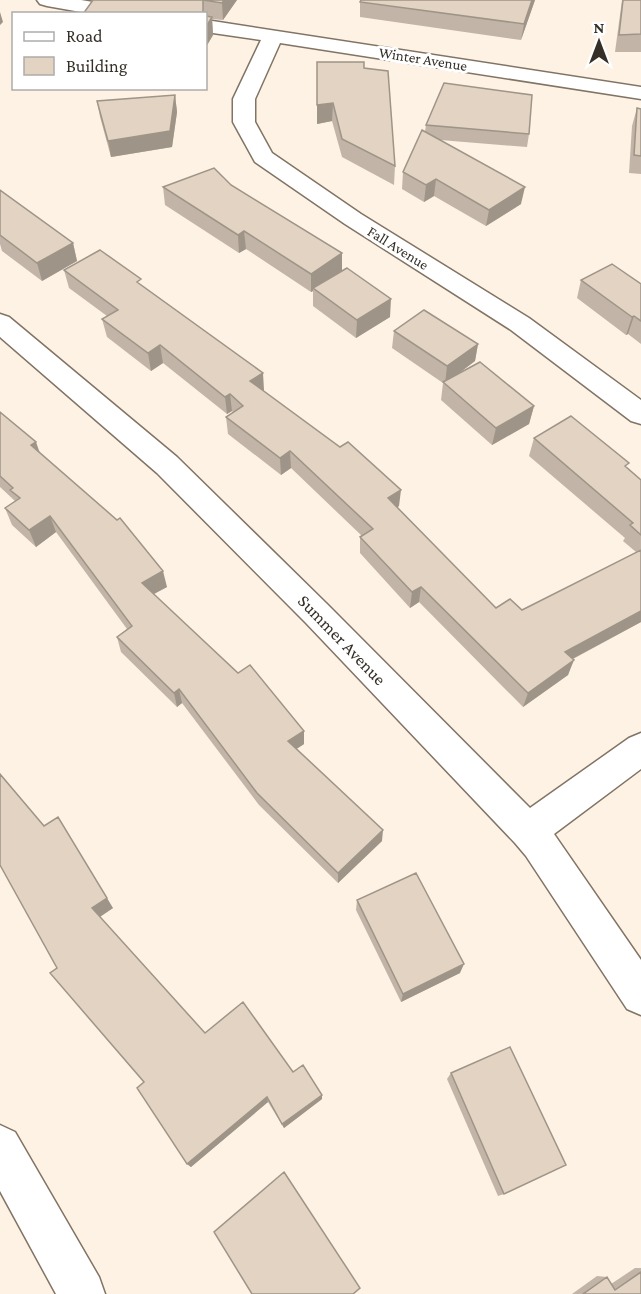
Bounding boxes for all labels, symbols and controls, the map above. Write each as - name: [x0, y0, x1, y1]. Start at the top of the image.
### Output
- legend: [12, 12, 207, 90]
- north arrow: [569, 12, 629, 72]
- text: N: [594, 19, 605, 36]
- text: Road: [66, 26, 103, 46]
- street label: Winter Avenue: [378, 44, 469, 74]
- text: Building: [66, 56, 128, 76]
- street label: Fall Avenue: [365, 223, 432, 273]
- street label: Summer Avenue: [294, 591, 390, 689]

